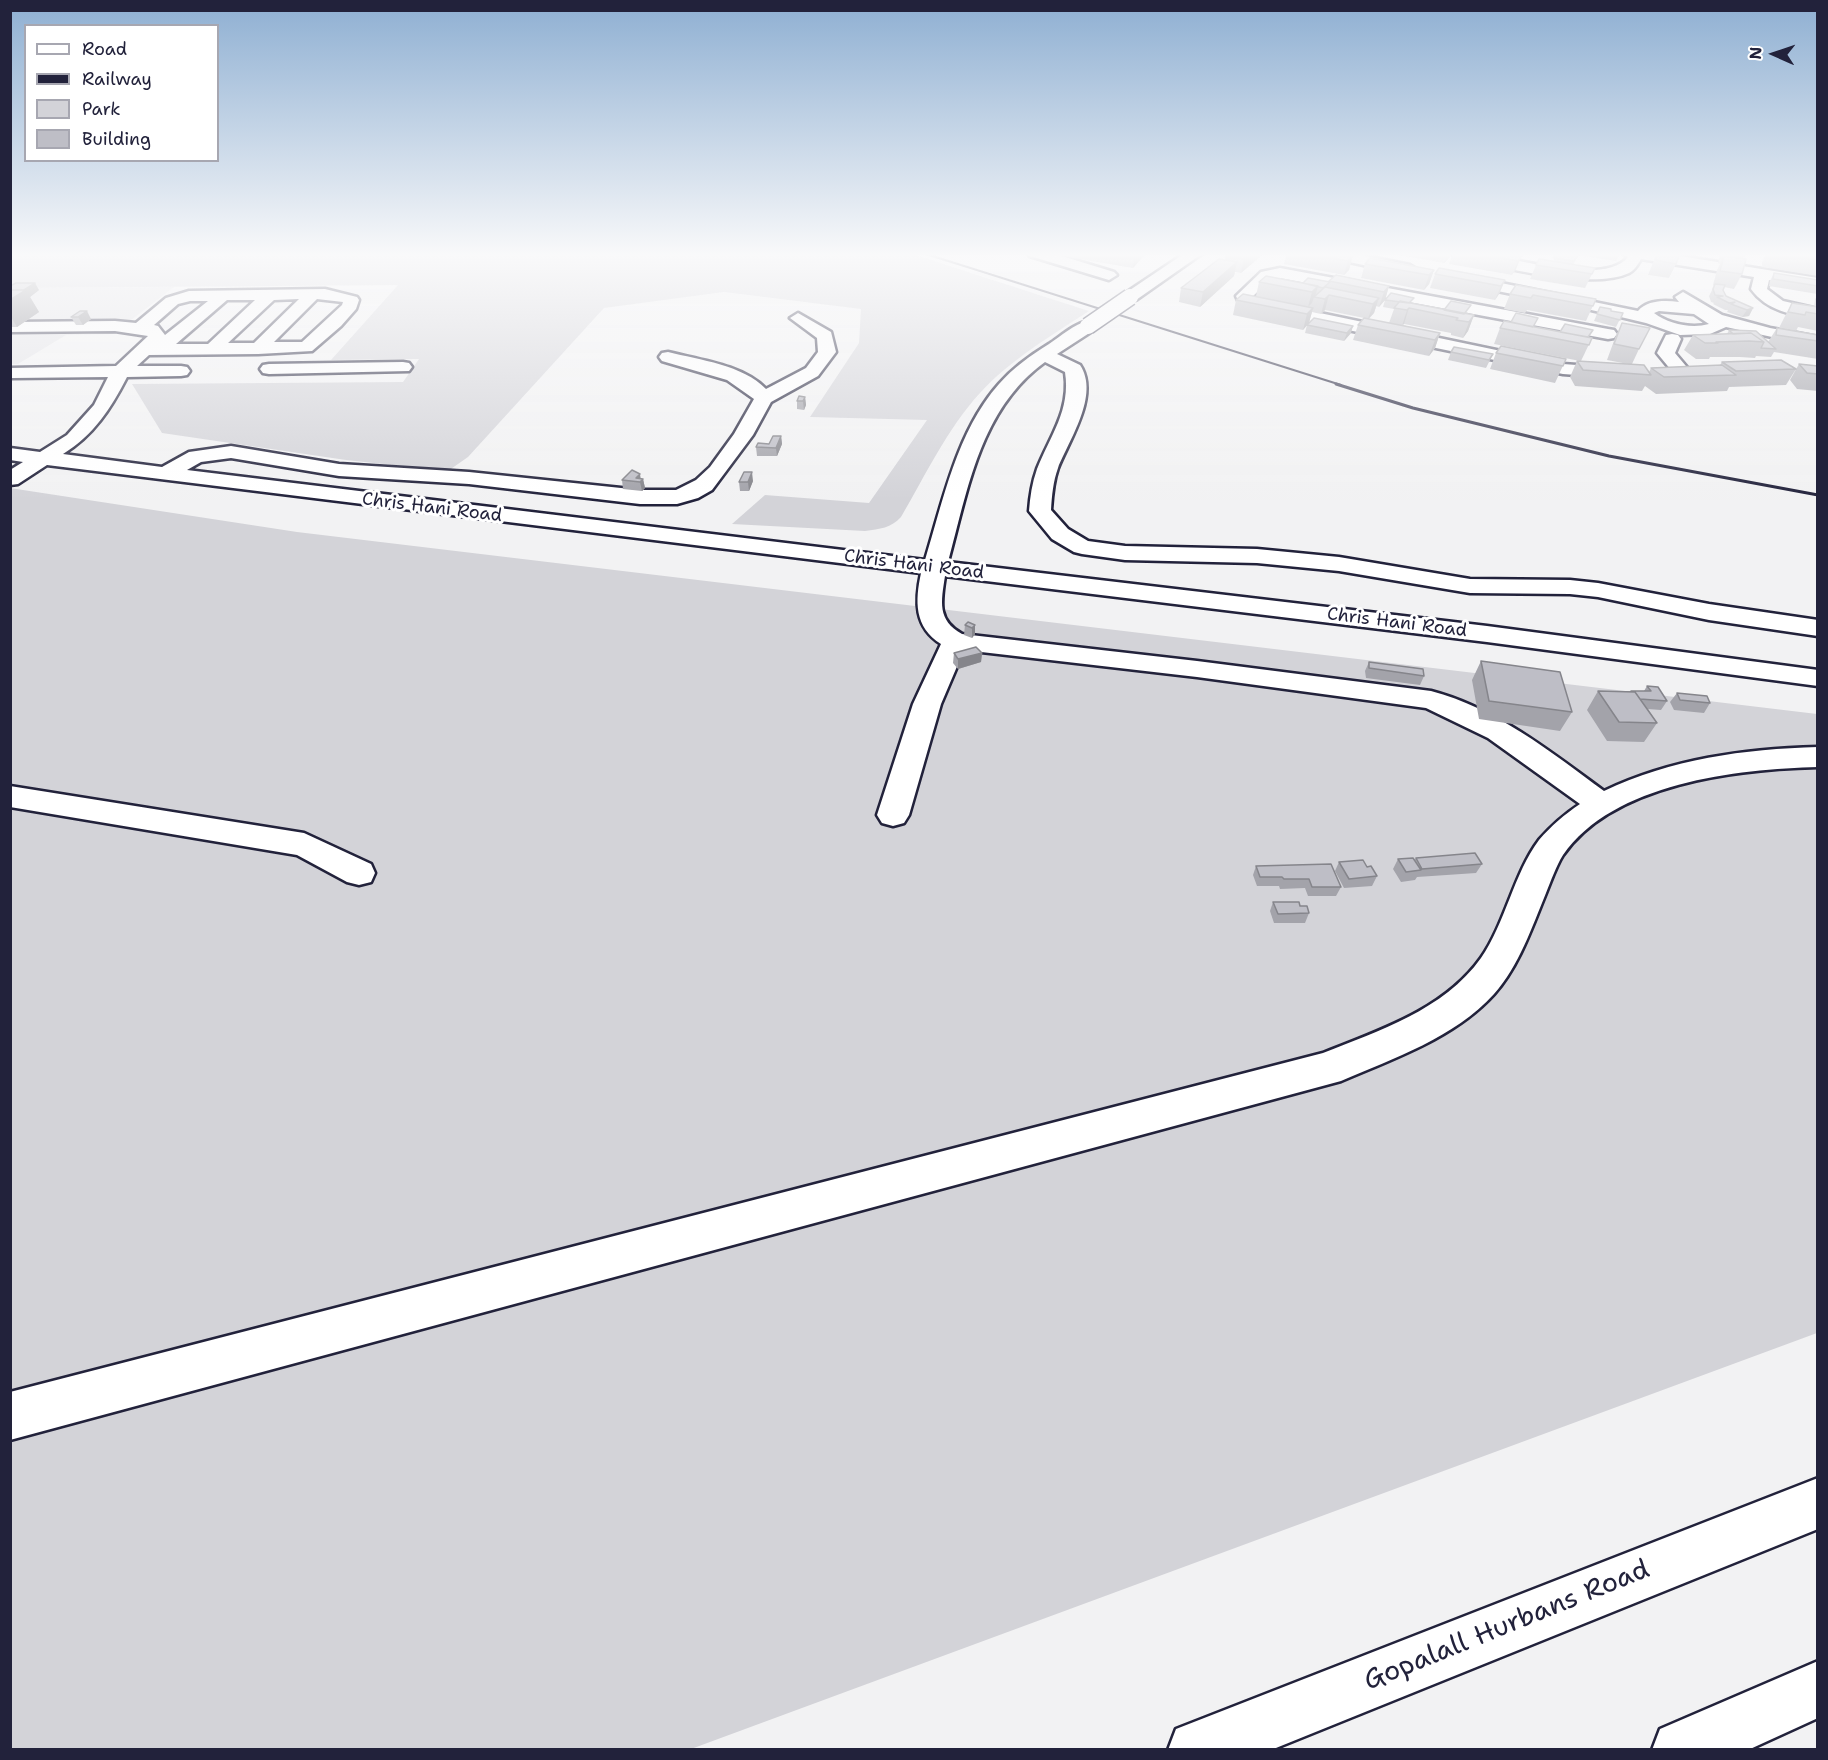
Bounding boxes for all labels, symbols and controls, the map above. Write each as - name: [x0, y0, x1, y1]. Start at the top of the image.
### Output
- legend: [24, 24, 219, 162]
- north arrow: [1744, 24, 1804, 84]
- text: Road: [82, 37, 127, 61]
- text: N: [1745, 46, 1766, 60]
- text: Railway: [82, 67, 152, 91]
- text: Park: [82, 97, 121, 121]
- text: Building: [82, 127, 151, 151]
- street label: Chris Hani Road: [361, 489, 503, 527]
- street label: Chris Hani Road: [843, 546, 985, 584]
- street label: Chris Hani Road: [1326, 604, 1468, 642]
- street label: Gopalall Hurbans Road: [1359, 1554, 1655, 1698]

